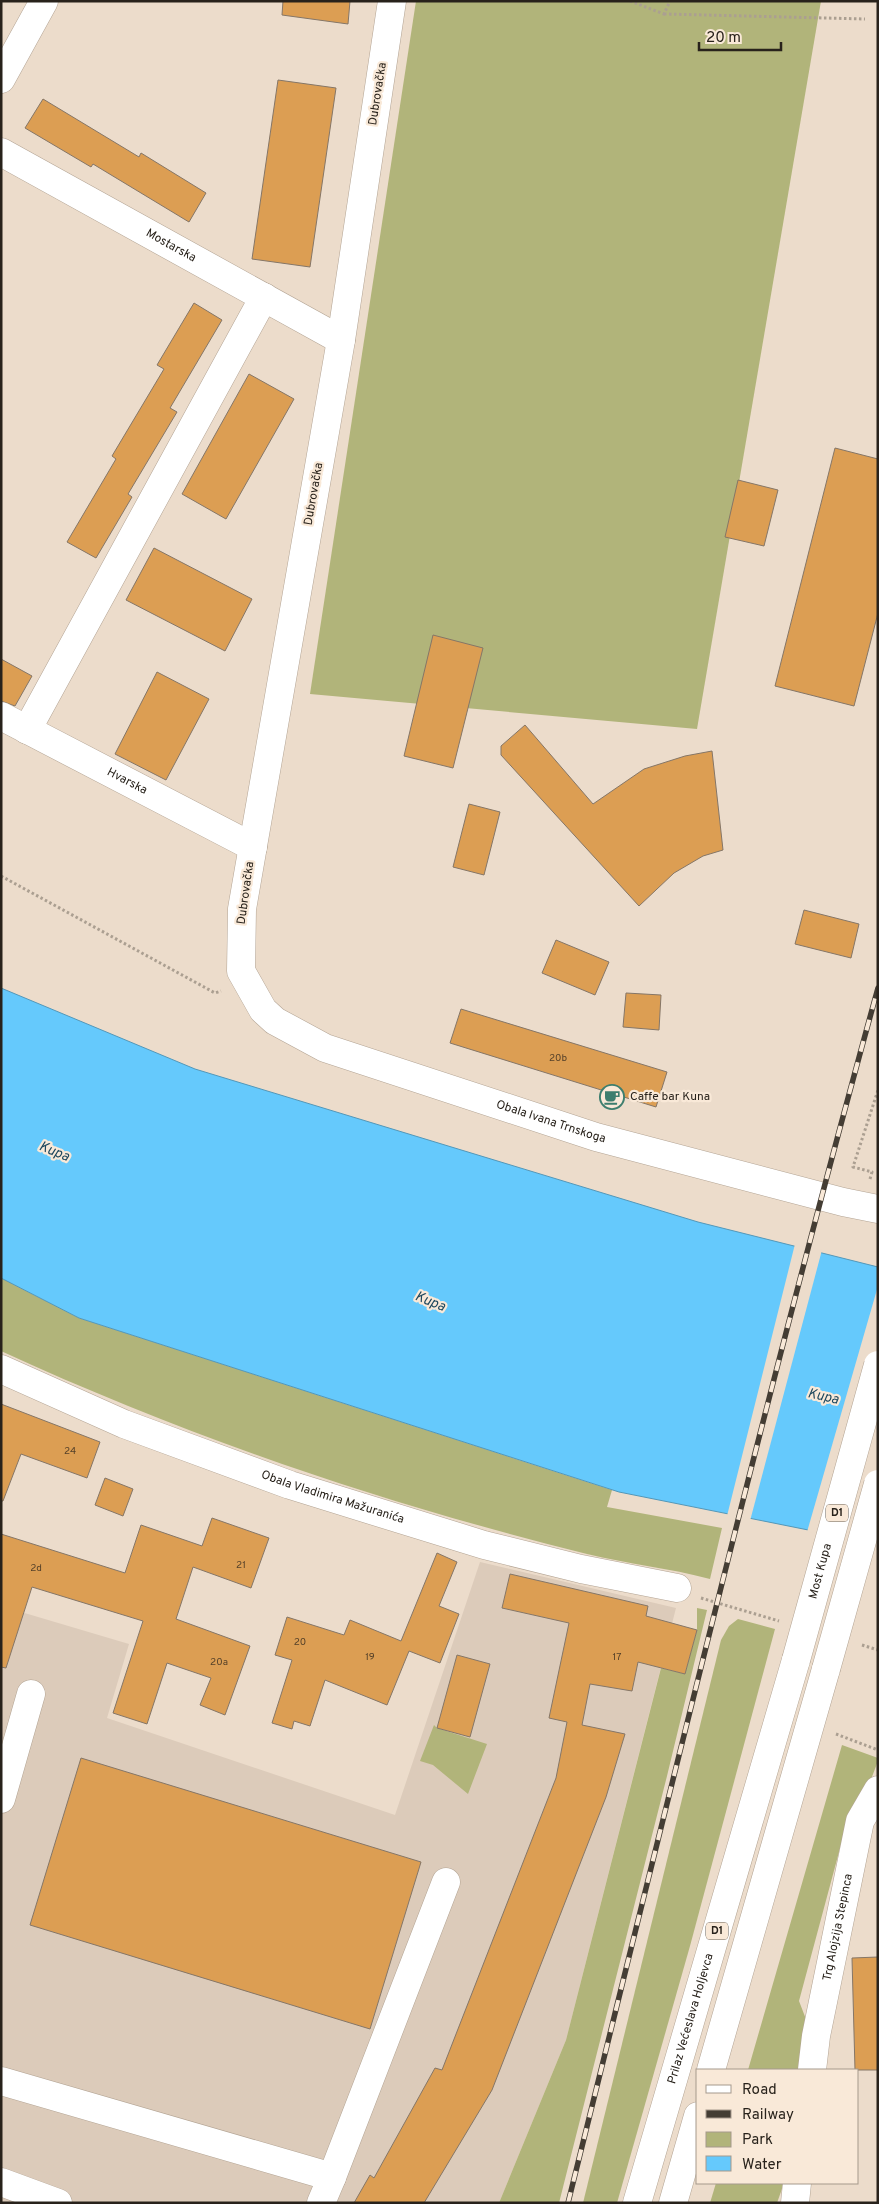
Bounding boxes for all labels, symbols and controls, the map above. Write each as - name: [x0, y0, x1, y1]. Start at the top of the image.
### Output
- scale bar: [699, 20, 782, 52]
- text: 20 m: [706, 29, 741, 48]
- street label: Dubrovačka: [365, 61, 391, 127]
- street label: Mostarska: [143, 226, 199, 266]
- street label: Dubrovačka: [301, 461, 327, 527]
- street label: Hvarska: [104, 764, 150, 799]
- street label: Dubrovačka: [234, 860, 258, 926]
- house number: 20b: [549, 1052, 567, 1065]
- cafe icon: Caffe bar Kuna: [599, 1084, 625, 1110]
- place label: Caffe bar Kuna: [630, 1089, 710, 1105]
- street label: Obala Ivana Trnskoga: [494, 1097, 608, 1147]
- water label: Kupa: [36, 1138, 72, 1166]
- water label: Kupa: [412, 1288, 448, 1316]
- water label: Kupa: [806, 1385, 841, 1409]
- house number: 24: [64, 1445, 76, 1458]
- street label: Obala Vladimira Mažuranića: [259, 1467, 406, 1528]
- road number: D1: [826, 1505, 848, 1522]
- street label: Most Kupa: [805, 1542, 836, 1601]
- house number: 21: [236, 1559, 246, 1572]
- house number: 2d: [30, 1562, 42, 1575]
- house number: 20: [294, 1636, 306, 1649]
- house number: 19: [365, 1651, 375, 1664]
- house number: 17: [613, 1651, 621, 1664]
- house number: 20a: [210, 1656, 228, 1669]
- street label: Trg Alojzija Stepinca: [819, 1872, 857, 1983]
- road number: D1: [706, 1922, 728, 1940]
- street label: Prilaz Većeslava Holjevca: [664, 1952, 718, 2086]
- legend: [696, 2069, 859, 2184]
- text: Road: [742, 2081, 777, 2100]
- text: Railway: [742, 2106, 794, 2125]
- text: Park: [742, 2131, 773, 2150]
- text: Water: [742, 2156, 782, 2175]

